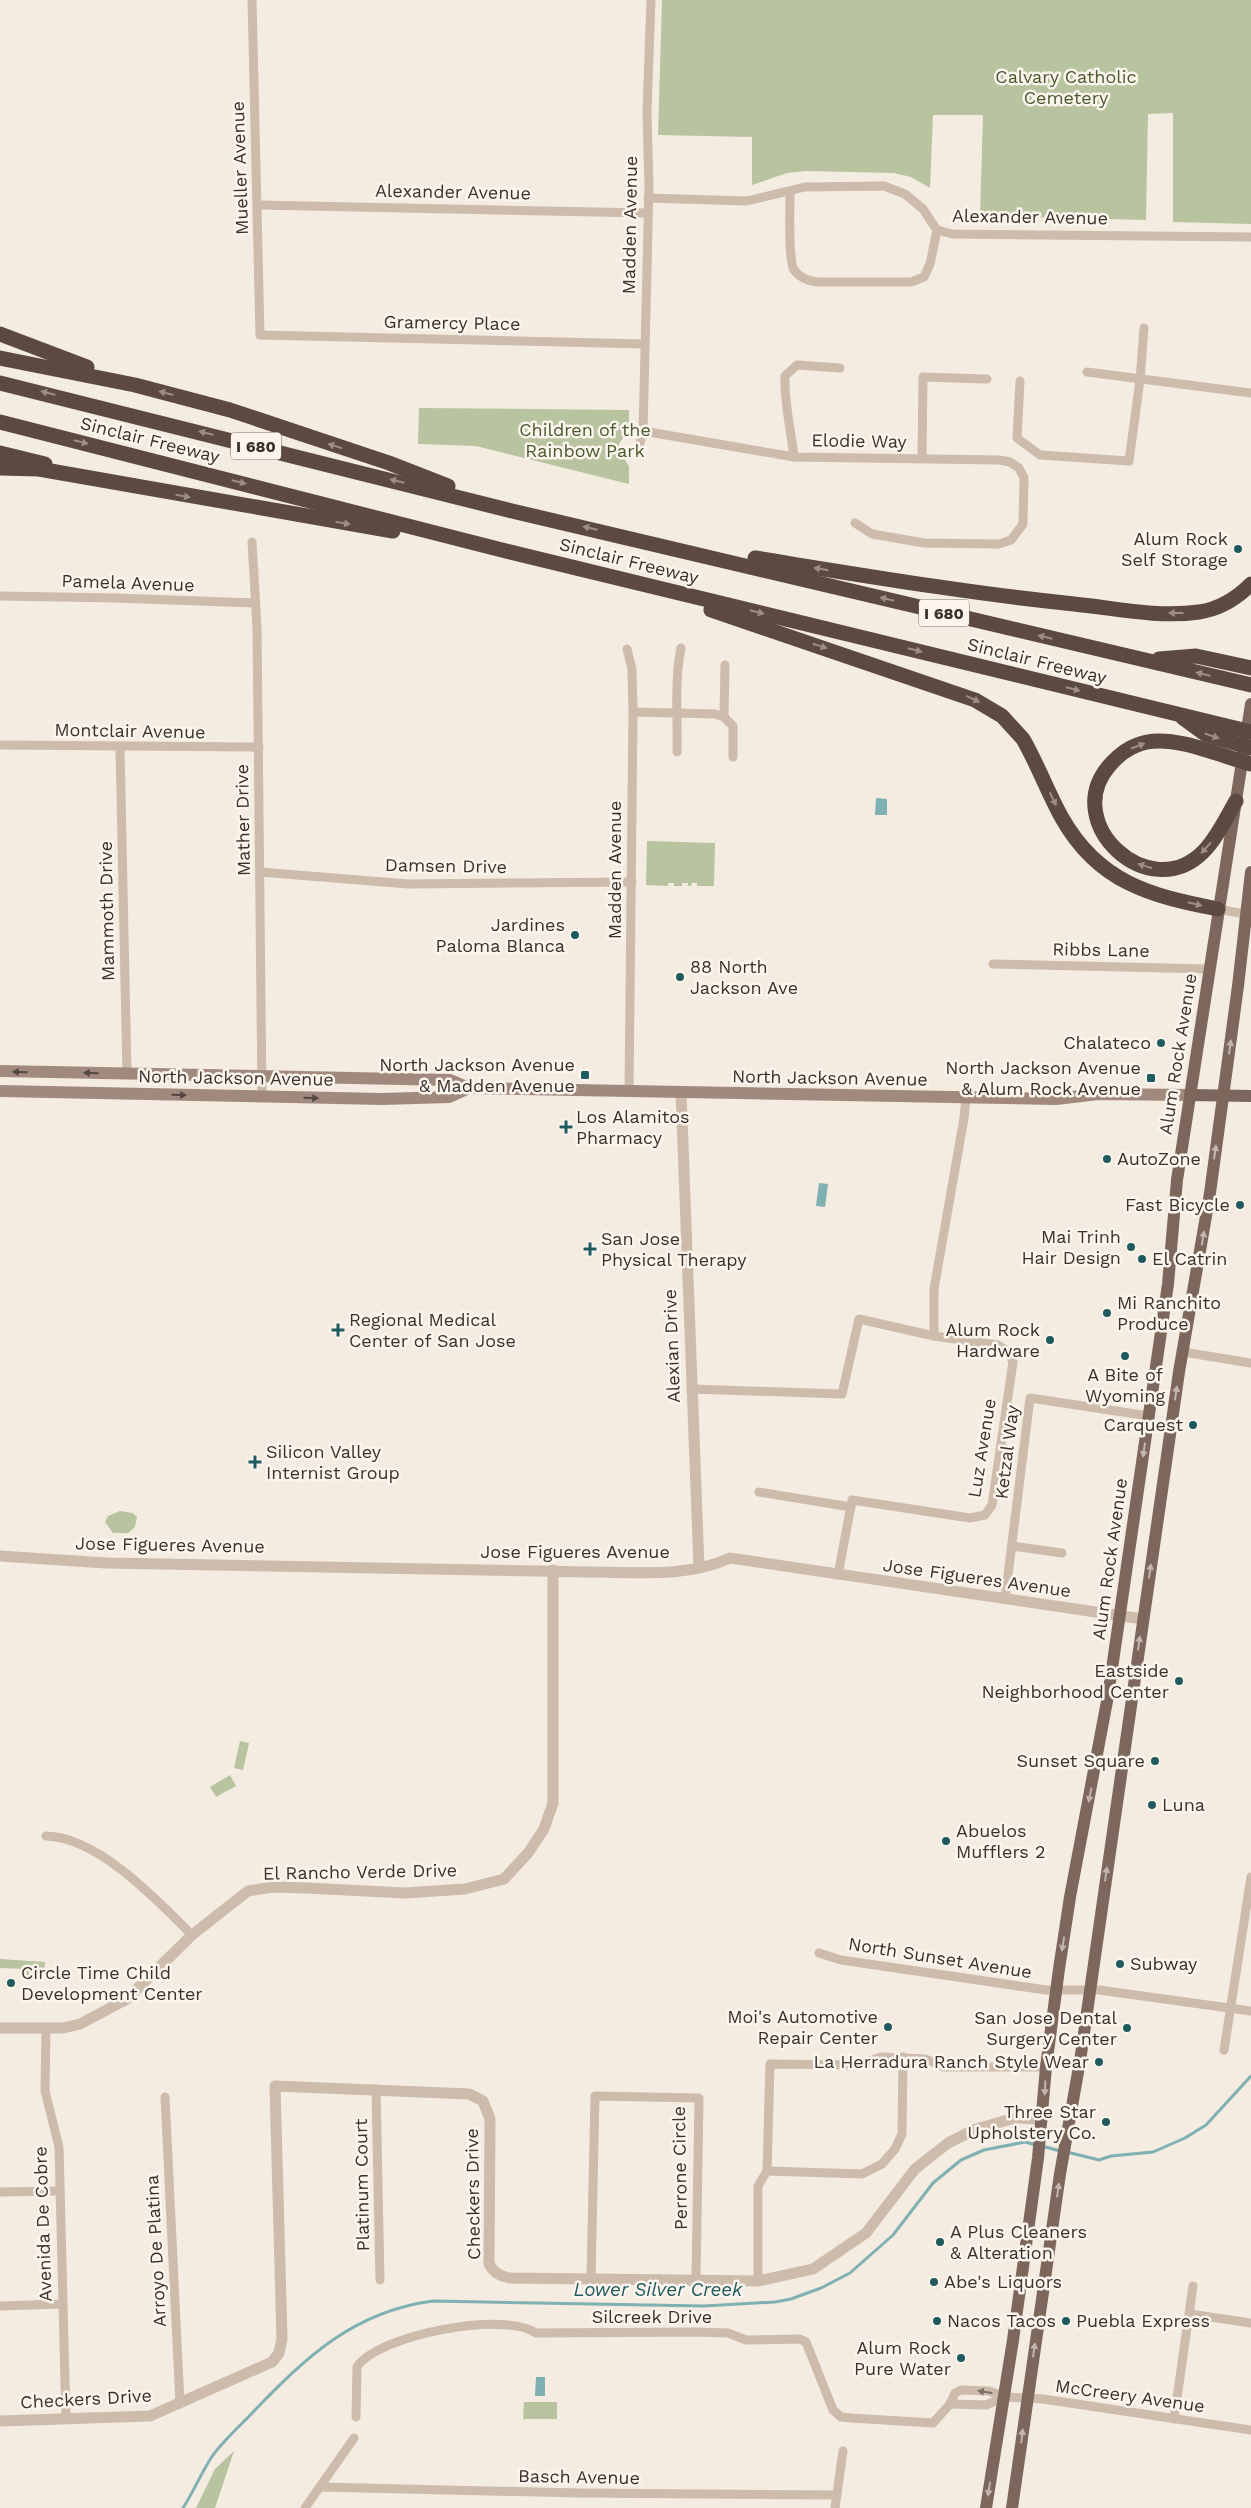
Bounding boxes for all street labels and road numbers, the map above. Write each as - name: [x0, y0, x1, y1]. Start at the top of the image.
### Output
- street label: Mueller Avenue: [227, 101, 252, 235]
- street label: Madden Avenue: [618, 155, 641, 294]
- street label: Alexander Avenue: [375, 180, 531, 203]
- street label: Alexander Avenue: [952, 205, 1108, 228]
- street label: Gramercy Place: [383, 311, 521, 334]
- street label: Sinclair Freeway: [78, 412, 223, 467]
- street label: Elodie Way: [811, 429, 908, 452]
- road number: I 680: [231, 432, 281, 460]
- street label: Sinclair Freeway: [557, 533, 702, 588]
- street label: Pamela Avenue: [61, 570, 195, 595]
- road number: I 680: [919, 600, 969, 626]
- street label: Sinclair Freeway: [965, 633, 1110, 688]
- street label: Montclair Avenue: [54, 719, 206, 742]
- street label: Mather Drive: [231, 764, 254, 876]
- street label: Madden Avenue: [604, 801, 625, 939]
- street label: Mammoth Drive: [95, 841, 118, 981]
- street label: Damsen Drive: [385, 854, 507, 877]
- street label: Ribbs Lane: [1052, 938, 1150, 961]
- street label: Alum Rock Avenue: [1154, 972, 1201, 1136]
- street label: North Jackson Avenue: [138, 1065, 334, 1090]
- street label: North Jackson Avenue: [732, 1065, 928, 1090]
- street label: Alexian Drive: [659, 1289, 684, 1403]
- street label: Luz Avenue: [963, 1397, 1000, 1499]
- street label: Ketzal Way: [990, 1403, 1023, 1500]
- street label: Alum Rock Avenue: [1088, 1477, 1131, 1641]
- street label: Jose Figueres Avenue: [75, 1532, 265, 1557]
- street label: Jose Figueres Avenue: [480, 1541, 670, 1562]
- street label: Jose Figueres Avenue: [882, 1554, 1072, 1601]
- street label: El Rancho Verde Drive: [263, 1859, 457, 1884]
- street label: North Sunset Avenue: [847, 1933, 1033, 1982]
- street label: Perrone Circle: [668, 2106, 691, 2230]
- street label: Platinum Court: [350, 2118, 373, 2252]
- street label: Checkers Drive: [461, 2128, 484, 2260]
- street label: Avenida De Cobre: [29, 2146, 56, 2302]
- street label: Arroyo De Platina: [141, 2174, 170, 2328]
- street label: Silcreek Drive: [592, 2306, 712, 2327]
- street label: McCreery Avenue: [1054, 2375, 1206, 2416]
- street label: Checkers Drive: [20, 2385, 152, 2412]
- street label: Basch Avenue: [518, 2465, 640, 2488]

